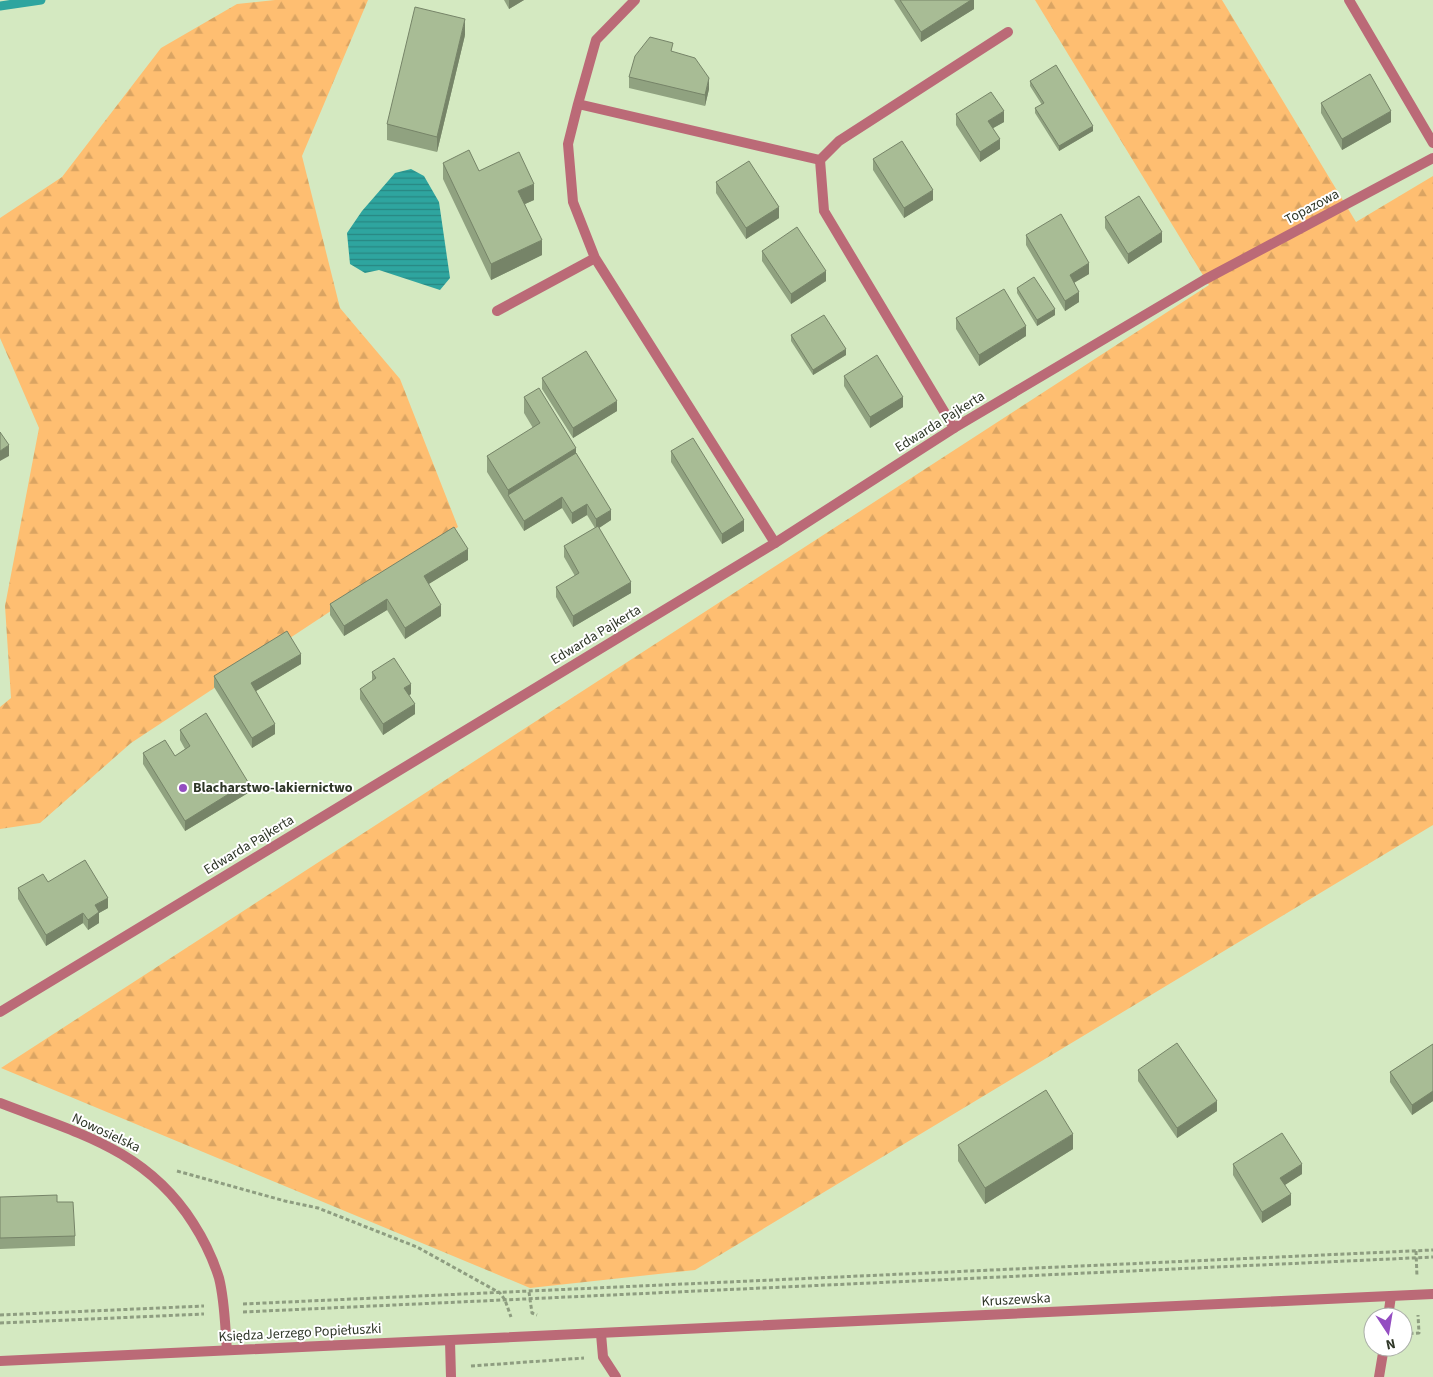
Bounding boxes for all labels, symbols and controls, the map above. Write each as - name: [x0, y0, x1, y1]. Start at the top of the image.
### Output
- street label: Topazowa: [1281, 184, 1343, 230]
- street label: Edwarda Pajkerta: [891, 386, 989, 458]
- street label: Edwarda Pajkerta: [547, 600, 645, 670]
- place label: Blacharstwo-lakiernictwo: [193, 778, 353, 798]
- marker: Blacharstwo-lakiernictwo: [177, 782, 189, 794]
- street label: Edwarda Pajkerta: [200, 810, 298, 880]
- street label: Nowosielska: [68, 1108, 144, 1158]
- street label: Kruszewska: [981, 1288, 1051, 1312]
- north arrow: [1363, 1307, 1413, 1357]
- street label: Księdza Jerzego Popiełuszki: [218, 1319, 382, 1347]
- text: N: [1384, 1333, 1397, 1354]

